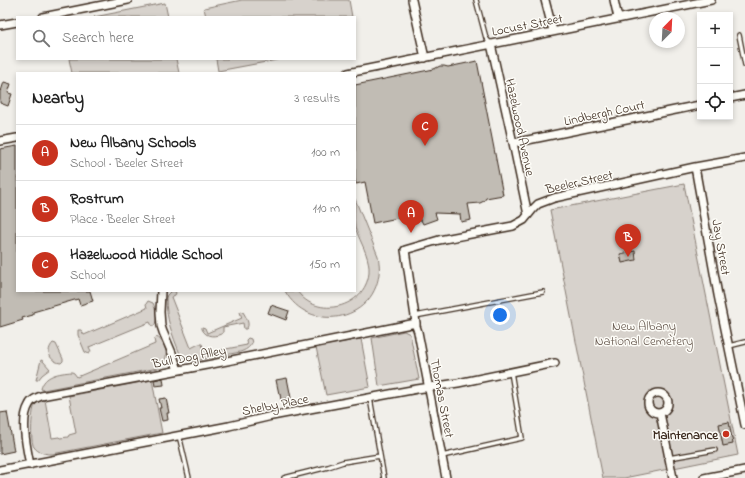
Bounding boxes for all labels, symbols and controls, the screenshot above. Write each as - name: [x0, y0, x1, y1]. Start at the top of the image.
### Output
- street label: Locust Street: [490, 9, 565, 42]
- north arrow: [649, 12, 685, 48]
- map controls: [697, 12, 733, 120]
- button: +: [697, 12, 733, 48]
- search box: [16, 16, 356, 60]
- icon: search: [30, 27, 52, 49]
- text: Search here: [62, 27, 134, 49]
- button: −: [697, 48, 733, 84]
- street label: Hazelwood Avenue: [500, 77, 539, 178]
- button: locate: [697, 84, 733, 120]
- text: Nearby: [32, 86, 84, 111]
- text: 3 results: [294, 89, 340, 108]
- street label: Lindbergh Court: [562, 96, 647, 132]
- pin: C: [412, 113, 438, 146]
- text: New Albany Schools: [70, 132, 196, 154]
- text: A: [41, 143, 49, 162]
- text: 100 m: [311, 143, 340, 162]
- text: School · Beeler Street: [70, 154, 183, 173]
- street label: Beeler Street: [543, 165, 615, 200]
- text: Rostrum: [70, 188, 124, 210]
- text: B: [41, 199, 49, 218]
- text: 110 m: [313, 199, 340, 218]
- pin: A: [398, 200, 424, 233]
- text: Place · Beeler Street: [70, 210, 175, 229]
- street label: Jay Street: [705, 218, 735, 278]
- pin: B: [615, 224, 641, 257]
- text: Hazelwood Middle School: [70, 244, 223, 266]
- text: C: [41, 255, 49, 274]
- text: 150 m: [309, 255, 340, 274]
- text: School: [70, 266, 106, 285]
- your location: [490, 305, 510, 325]
- park label: New Albany National Cemetery: [595, 317, 693, 352]
- street label: Bull Dog Alley: [150, 341, 228, 375]
- street label: Thomas Street: [425, 357, 459, 440]
- street label: Shelby Place: [240, 390, 311, 422]
- place label: Maintenance: [653, 426, 719, 445]
- marker: Maintenance: [721, 429, 731, 439]

